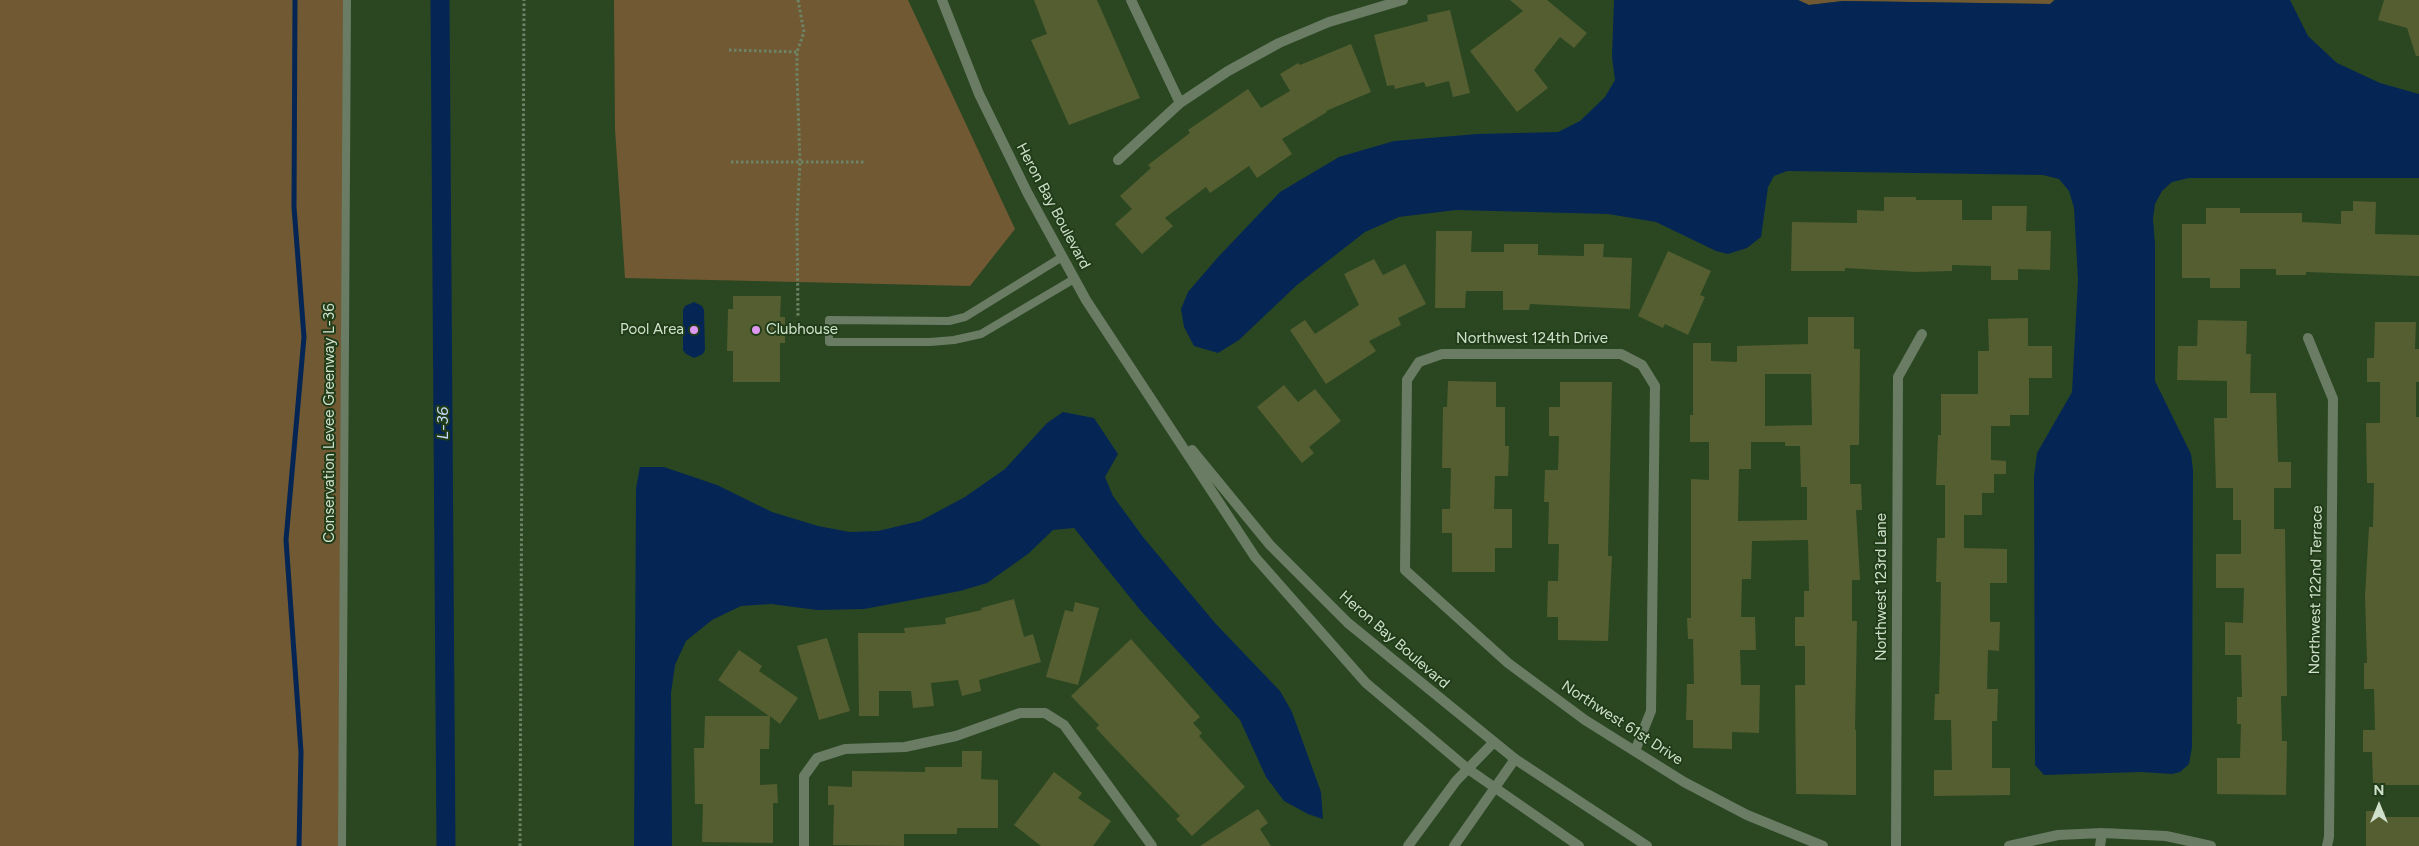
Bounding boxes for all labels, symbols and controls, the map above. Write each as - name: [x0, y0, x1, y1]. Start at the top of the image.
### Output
- street label: Heron Bay Boulevard: [1012, 140, 1094, 272]
- street label: Conservation Levee Greenway L-36: [321, 303, 339, 543]
- place label: Pool Area: [620, 321, 684, 339]
- place label: Clubhouse: [766, 321, 838, 339]
- marker: Pool Area: [688, 324, 700, 336]
- marker: Clubhouse: [750, 324, 762, 336]
- street label: Northwest 124th Drive: [1456, 330, 1608, 348]
- water label: L-36: [433, 407, 453, 439]
- street label: Northwest 122nd Terrace: [2306, 505, 2326, 675]
- street label: Northwest 123rd Lane: [1873, 513, 1891, 661]
- street label: Heron Bay Boulevard: [1335, 587, 1453, 693]
- street label: Northwest 61st Drive: [1558, 677, 1686, 769]
- north arrow: [2354, 781, 2404, 831]
- text: N: [2374, 782, 2384, 799]

